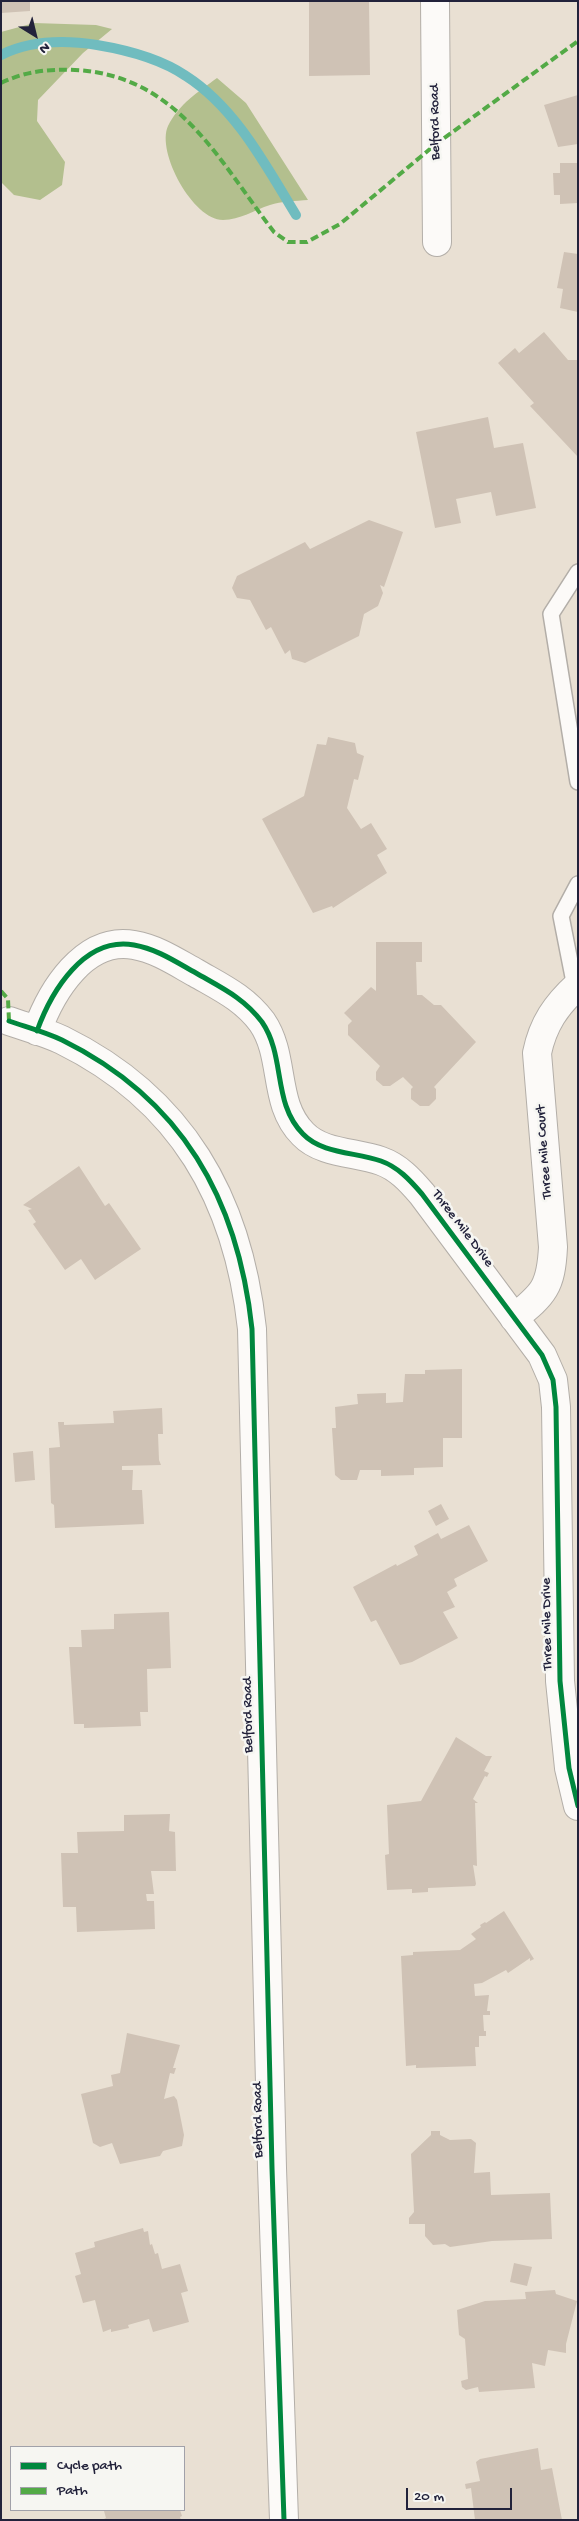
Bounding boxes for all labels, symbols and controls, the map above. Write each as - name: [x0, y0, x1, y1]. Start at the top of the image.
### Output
- north arrow: [10, 10, 60, 60]
- text: N: [35, 38, 53, 57]
- street label: Belford Road: [427, 84, 445, 160]
- street label: Three Mile Court: [533, 1104, 557, 1200]
- street label: Three Mile Drive: [427, 1187, 497, 1271]
- street label: Three Mile Drive: [539, 1578, 557, 1670]
- street label: Belford Road: [240, 1677, 258, 1753]
- street label: Belford Road: [250, 2082, 268, 2158]
- legend: [10, 2446, 185, 2511]
- text: Cycle path: [57, 2457, 122, 2475]
- scale bar: [409, 2478, 515, 2510]
- text: Path: [57, 2482, 88, 2500]
- text: 20 m: [414, 2488, 444, 2506]

